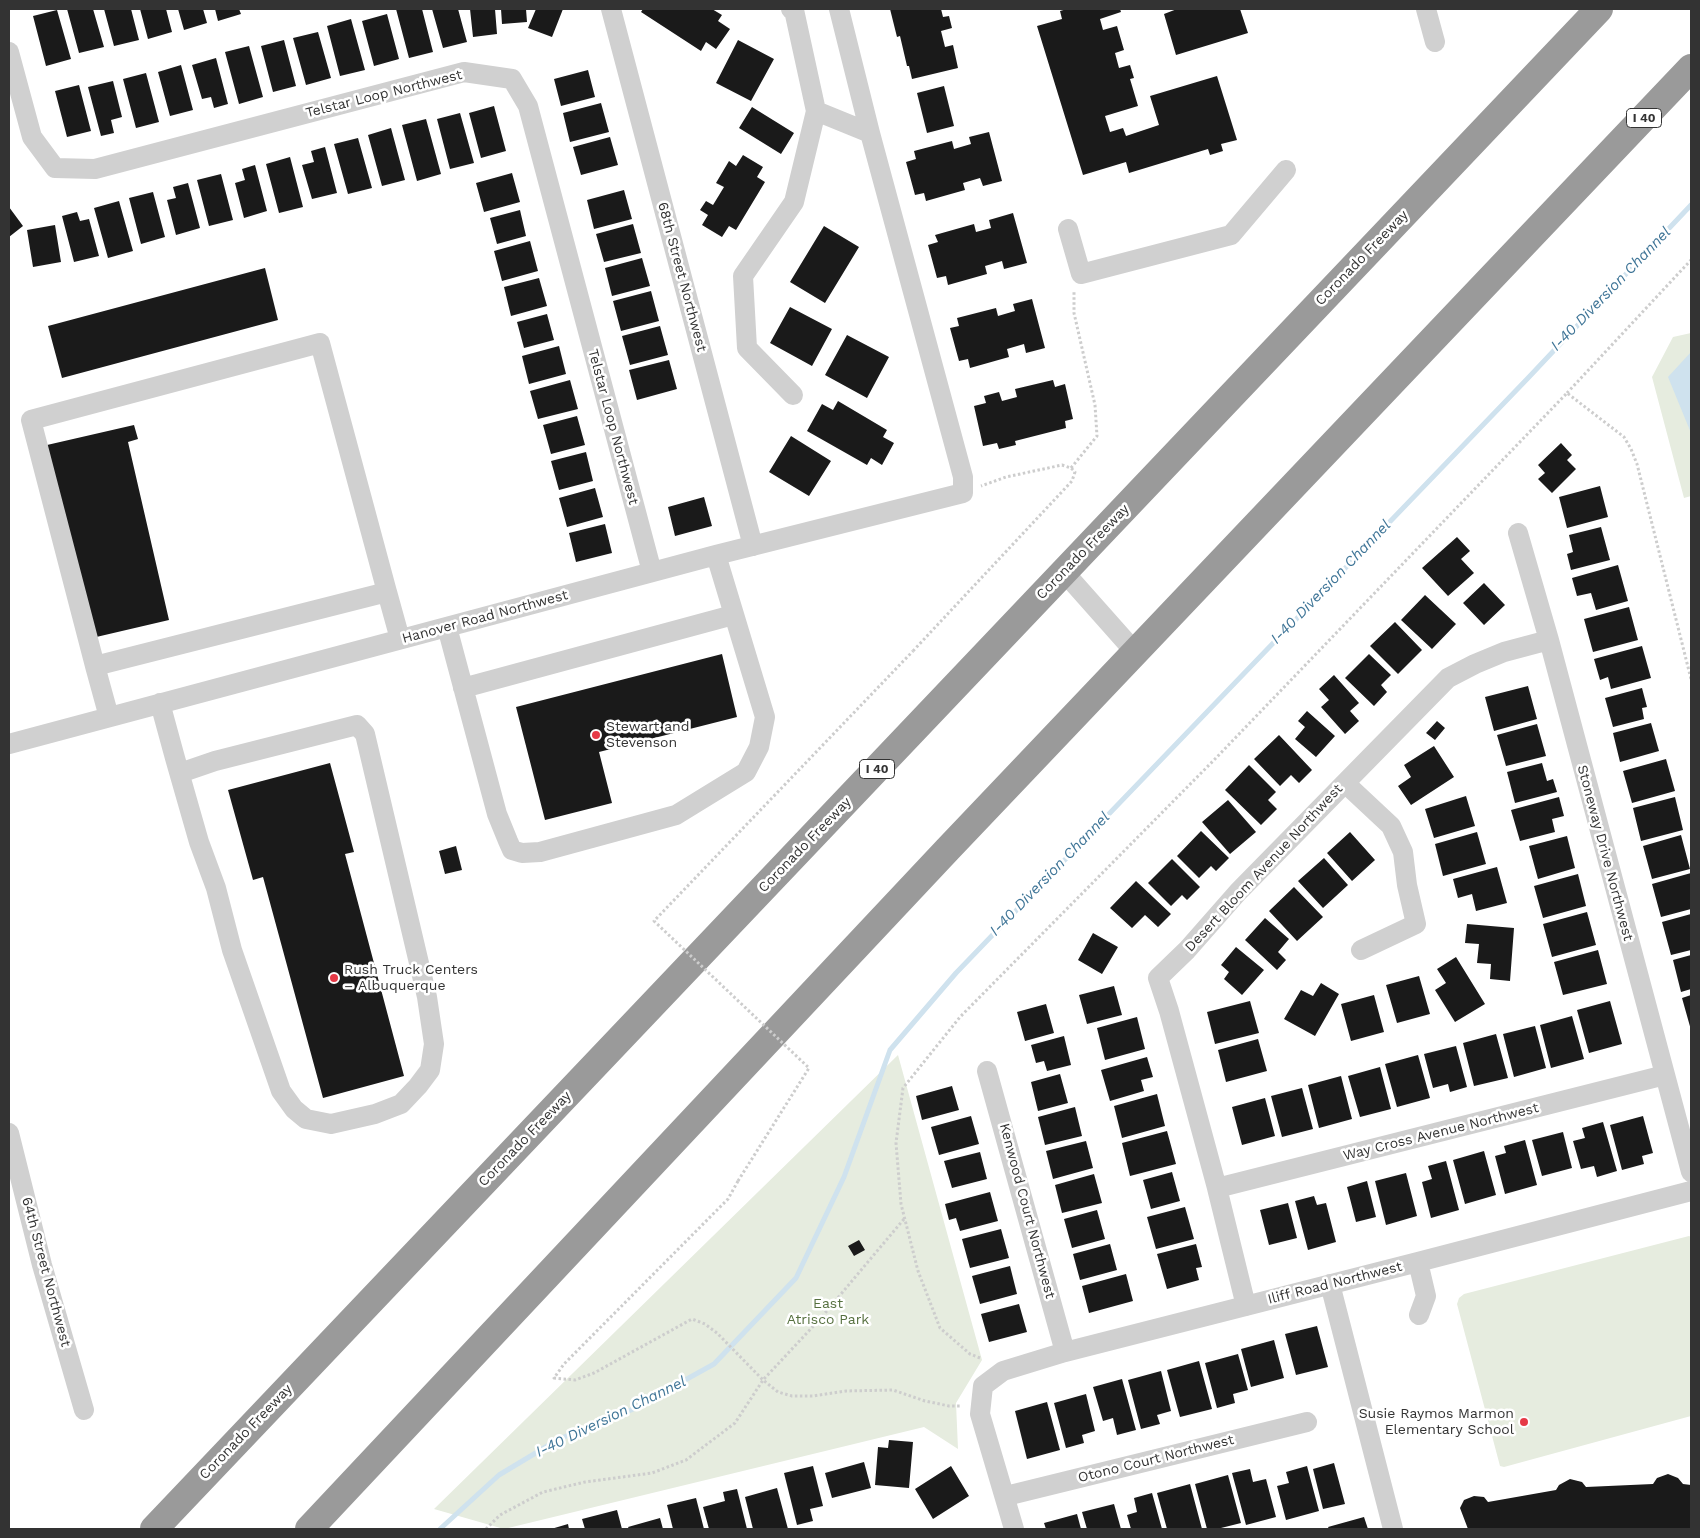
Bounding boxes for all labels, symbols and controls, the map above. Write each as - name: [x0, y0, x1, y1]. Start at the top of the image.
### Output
- street label: Telstar Loop Northwest: [304, 66, 464, 122]
- road number: I 40: [1626, 109, 1662, 128]
- street label: 68th Street Northwest: [654, 200, 710, 354]
- street label: Coronado Freeway: [1312, 207, 1412, 309]
- water label: I-40 Diversion Channel: [1547, 223, 1675, 355]
- street label: Telstar Loop Northwest: [584, 347, 642, 507]
- street label: Coronado Freeway: [1033, 501, 1133, 603]
- water label: I-40 Diversion Channel: [1267, 516, 1395, 648]
- street label: Hanover Road Northwest: [400, 587, 570, 647]
- place label: Stewart and Stevenson: [606, 719, 690, 752]
- marker: Stewart and Stevenson: [590, 729, 602, 741]
- road number: I 40: [860, 760, 894, 779]
- street label: Stoneway Drive Northwest: [1573, 763, 1637, 943]
- street label: Desert Bloom Avenue Northwest: [1182, 781, 1346, 955]
- street label: Coronado Freeway: [755, 794, 855, 896]
- water label: I-40 Diversion Channel: [986, 808, 1114, 940]
- place label: Rush Truck Centers – Albuquerque: [344, 962, 478, 994]
- marker: Rush Truck Centers – Albuquerque: [328, 972, 340, 984]
- street label: Coronado Freeway: [475, 1088, 575, 1190]
- street label: Way Cross Avenue Northwest: [1342, 1100, 1540, 1164]
- street label: Kenwood Court Northwest: [996, 1122, 1058, 1300]
- street label: 64th Street Northwest: [18, 1195, 74, 1349]
- street label: Iliff Road Northwest: [1266, 1258, 1404, 1308]
- park label: East Atrisco Park: [787, 1296, 869, 1328]
- water label: I-40 Diversion Channel: [533, 1373, 689, 1461]
- street label: Coronado Freeway: [196, 1381, 296, 1483]
- place label: Susie Raymos Marmon Elementary School: [1359, 1406, 1514, 1438]
- marker: Susie Raymos Marmon Elementary School: [1518, 1416, 1530, 1428]
- street label: Otono Court Northwest: [1076, 1431, 1236, 1487]

